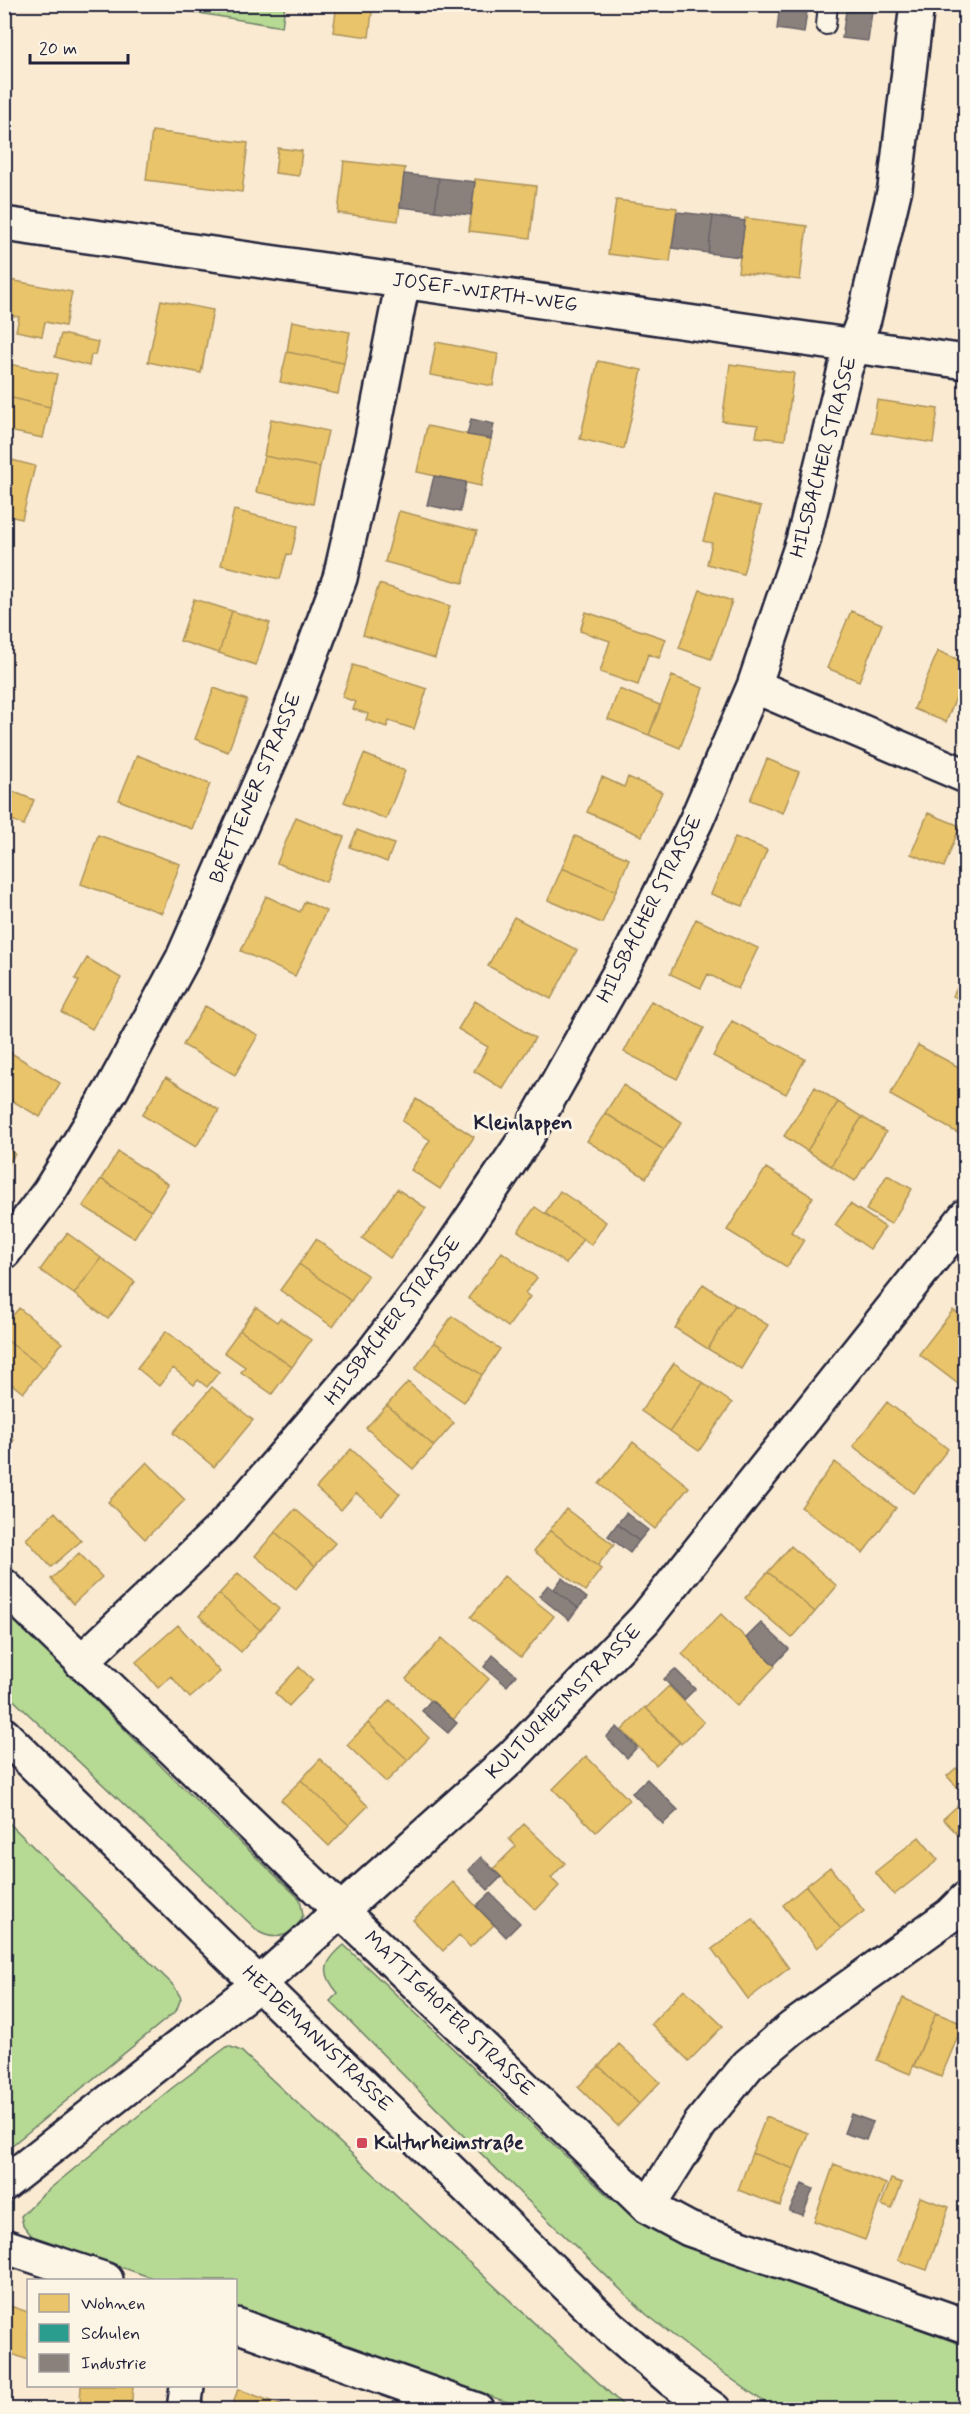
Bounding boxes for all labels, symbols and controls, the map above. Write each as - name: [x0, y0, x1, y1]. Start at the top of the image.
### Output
- scale bar: [30, 27, 128, 65]
- text: 20 m: [39, 37, 77, 61]
- street label: JOSEF-WIRTH-WEG: [391, 267, 579, 319]
- street label: HILSBACHER STRASSE: [784, 353, 864, 561]
- street label: BRETTENER STRASSE: [204, 688, 308, 888]
- street label: HILSBACHER STRASSE: [591, 810, 709, 1008]
- district label: Kleinlappen: [474, 1109, 573, 1137]
- street label: HILSBACHER STRASSE: [318, 1231, 468, 1411]
- street label: KULTURHEIMSTRASSE: [480, 1618, 648, 1786]
- street label: MATTIGHOFER STRASSE: [358, 1925, 540, 2103]
- street label: HEIDEMANNSTRASSE: [236, 1960, 398, 2118]
- place label: Kulturheimstraße: [374, 2130, 524, 2157]
- marker: Kulturheimstraße: [355, 2136, 369, 2150]
- legend: [27, 2279, 237, 2387]
- text: Wohnen: [81, 2292, 145, 2316]
- text: Schulen: [81, 2322, 140, 2346]
- text: Industrie: [81, 2352, 147, 2376]

